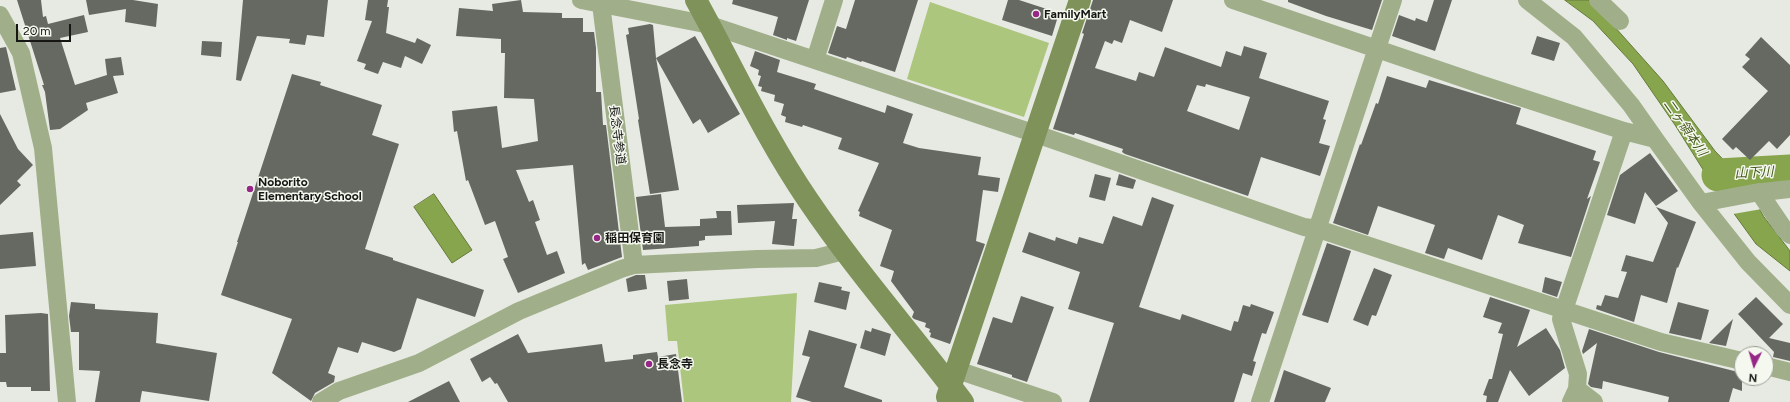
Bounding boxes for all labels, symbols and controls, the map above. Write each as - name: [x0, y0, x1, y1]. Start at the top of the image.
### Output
- place label: FamilyMart: [1044, 7, 1106, 21]
- marker: FamilyMart: [1031, 9, 1041, 19]
- scale bar: [18, 16, 73, 42]
- text: 20 m: [23, 24, 51, 38]
- water label: 二ヶ領本川: [1660, 97, 1710, 159]
- street label: 長念寺参道: [606, 104, 628, 166]
- water label: 山下川: [1734, 164, 1774, 182]
- place label: Noborito Elementary School: [258, 175, 362, 203]
- marker: Noborito Elementary School: [245, 184, 255, 194]
- place label: 稲田保育園: [605, 231, 665, 245]
- marker: 稲田保育園: [592, 233, 602, 243]
- north arrow: [1734, 346, 1774, 386]
- place label: 長念寺: [657, 357, 693, 371]
- marker: 長念寺: [644, 359, 654, 369]
- text: N: [1748, 371, 1758, 384]

